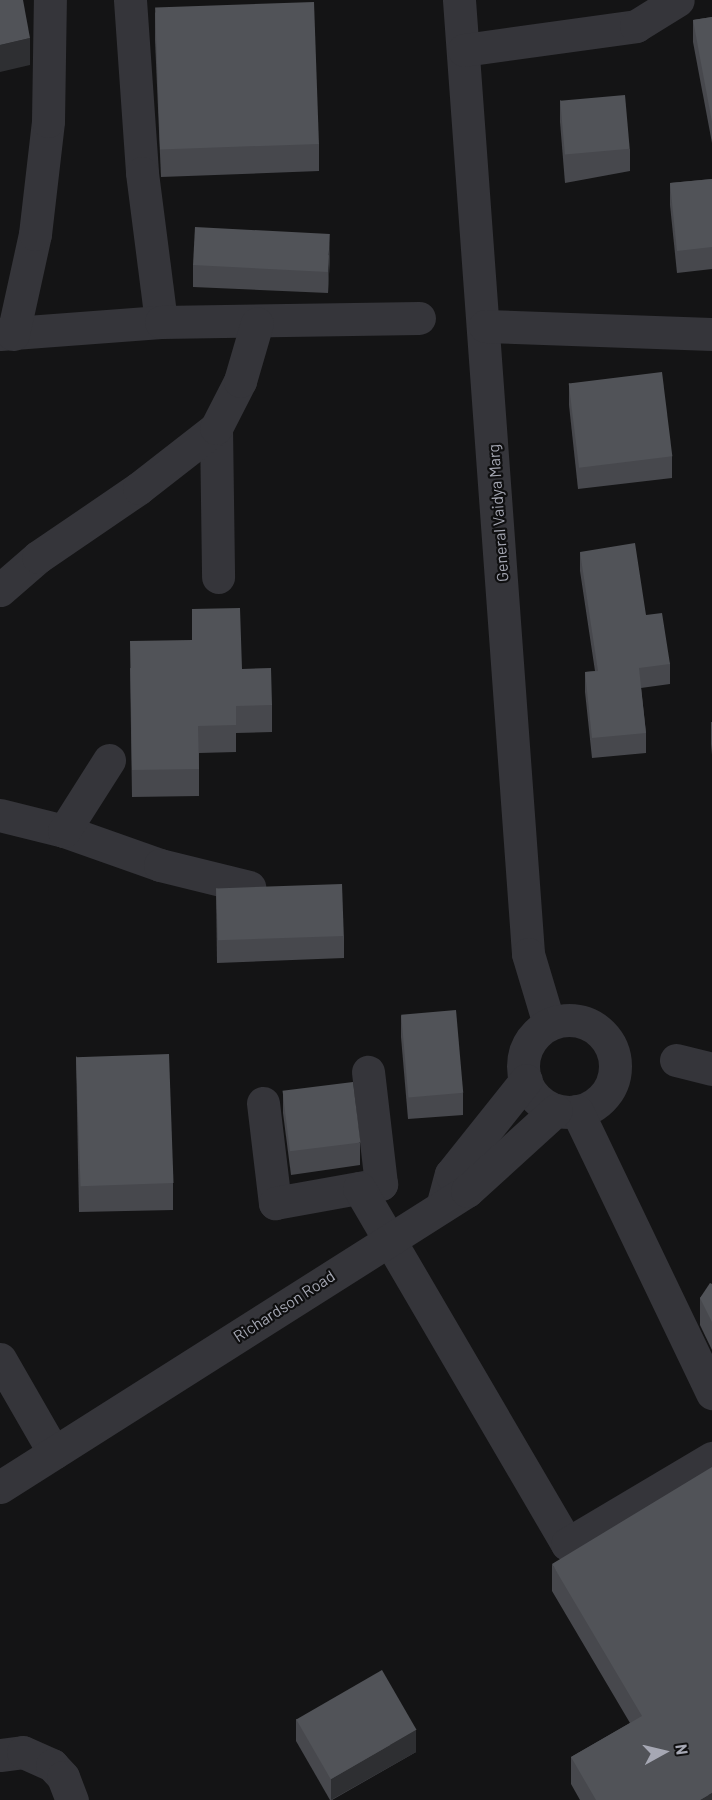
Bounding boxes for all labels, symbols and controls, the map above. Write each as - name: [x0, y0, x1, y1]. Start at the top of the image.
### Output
- street label: General Vaidya Marg: [484, 443, 512, 583]
- street label: Richardson Road: [230, 1266, 338, 1346]
- north arrow: [634, 1722, 694, 1782]
- text: N: [672, 1743, 692, 1756]

